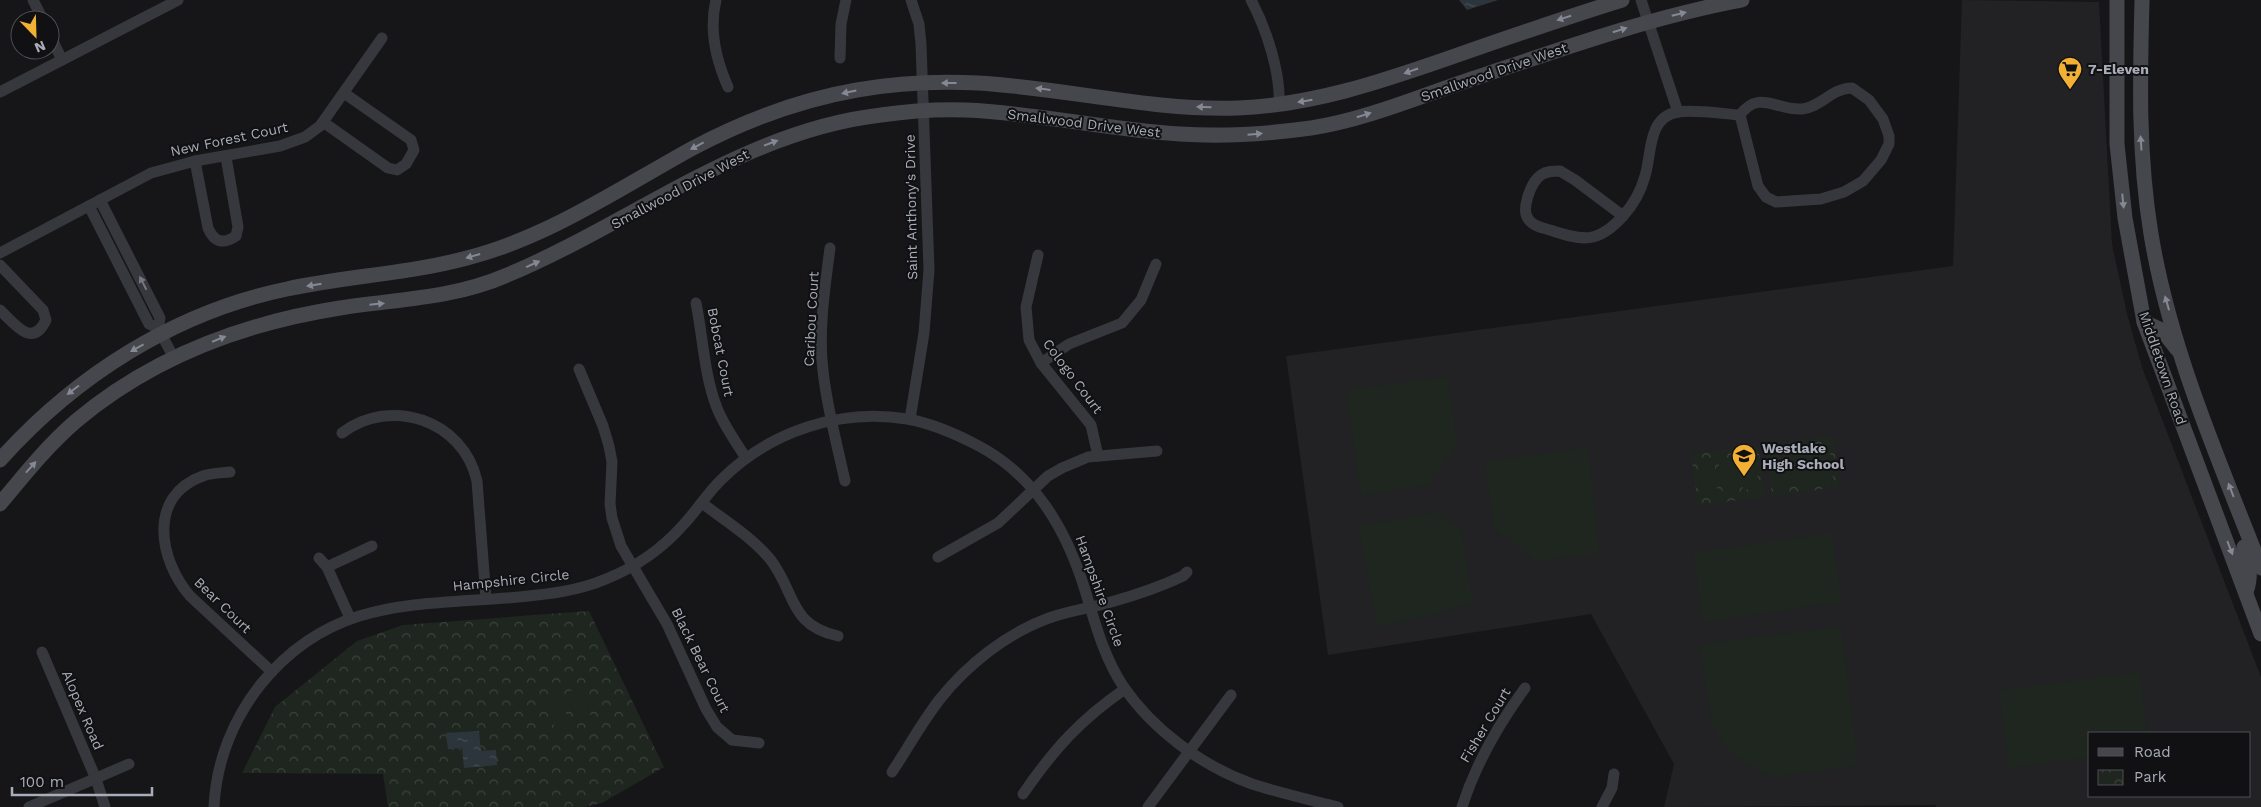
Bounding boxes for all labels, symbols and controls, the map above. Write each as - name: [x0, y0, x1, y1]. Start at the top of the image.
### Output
- north arrow: [10, 10, 60, 60]
- one-way arrow: [1671, 10, 1686, 18]
- one-way arrow: [1556, 14, 1571, 22]
- one-way arrow: [1613, 25, 1628, 33]
- text: N: [32, 38, 48, 56]
- street label: Smallwood Drive West: [1419, 39, 1569, 105]
- supermarket icon: 7-Eleven: [2057, 56, 2083, 90]
- place label: 7-Eleven: [2088, 61, 2149, 77]
- one-way arrow: [1403, 68, 1418, 75]
- one-way arrow: [941, 79, 957, 87]
- one-way arrow: [1035, 85, 1051, 93]
- one-way arrow: [841, 88, 857, 96]
- one-way arrow: [1296, 97, 1312, 105]
- one-way arrow: [1196, 103, 1212, 111]
- street label: Smallwood Drive West: [1007, 106, 1161, 140]
- one-way arrow: [1357, 110, 1372, 118]
- street label: New Forest Court: [169, 119, 289, 159]
- one-way arrow: [1247, 130, 1263, 138]
- street label: Saint Anthony's Drive: [902, 134, 920, 280]
- one-way arrow: [2137, 135, 2145, 151]
- one-way arrow: [764, 139, 779, 146]
- one-way arrow: [690, 142, 704, 150]
- street label: Smallwood Drive West: [608, 146, 752, 232]
- one-way arrow: [2119, 193, 2127, 209]
- one-way arrow: [466, 253, 481, 261]
- one-way arrow: [526, 259, 540, 267]
- street label: Caribou Court: [801, 271, 821, 367]
- one-way arrow: [139, 276, 147, 291]
- one-way arrow: [305, 281, 321, 289]
- one-way arrow: [2162, 296, 2170, 311]
- one-way arrow: [369, 300, 385, 308]
- street label: Bobcat Court: [705, 306, 737, 398]
- street label: Middletown Road: [2136, 309, 2190, 427]
- one-way arrow: [212, 335, 227, 343]
- street label: Cologo Court: [1040, 336, 1106, 416]
- one-way arrow: [129, 344, 144, 352]
- one-way arrow: [67, 385, 80, 396]
- place label: Westlake High School: [1762, 440, 1844, 472]
- school or university icon: Westlake High School: [1731, 443, 1757, 477]
- one-way arrow: [25, 461, 37, 473]
- one-way arrow: [2226, 483, 2234, 497]
- street label: Hampshire Circle: [1072, 533, 1128, 649]
- one-way arrow: [2227, 541, 2234, 556]
- street label: Hampshire Circle: [452, 566, 570, 594]
- street label: Bear Court: [191, 574, 255, 636]
- street label: Black Bear Court: [669, 605, 733, 715]
- street label: Alopex Road: [59, 668, 107, 752]
- street label: Fisher Court: [1456, 685, 1514, 765]
- legend: [2088, 732, 2251, 797]
- text: Road: [2134, 743, 2171, 761]
- scale bar: [12, 764, 152, 796]
- text: Park: [2134, 768, 2167, 786]
- text: 100 m: [20, 773, 64, 791]

